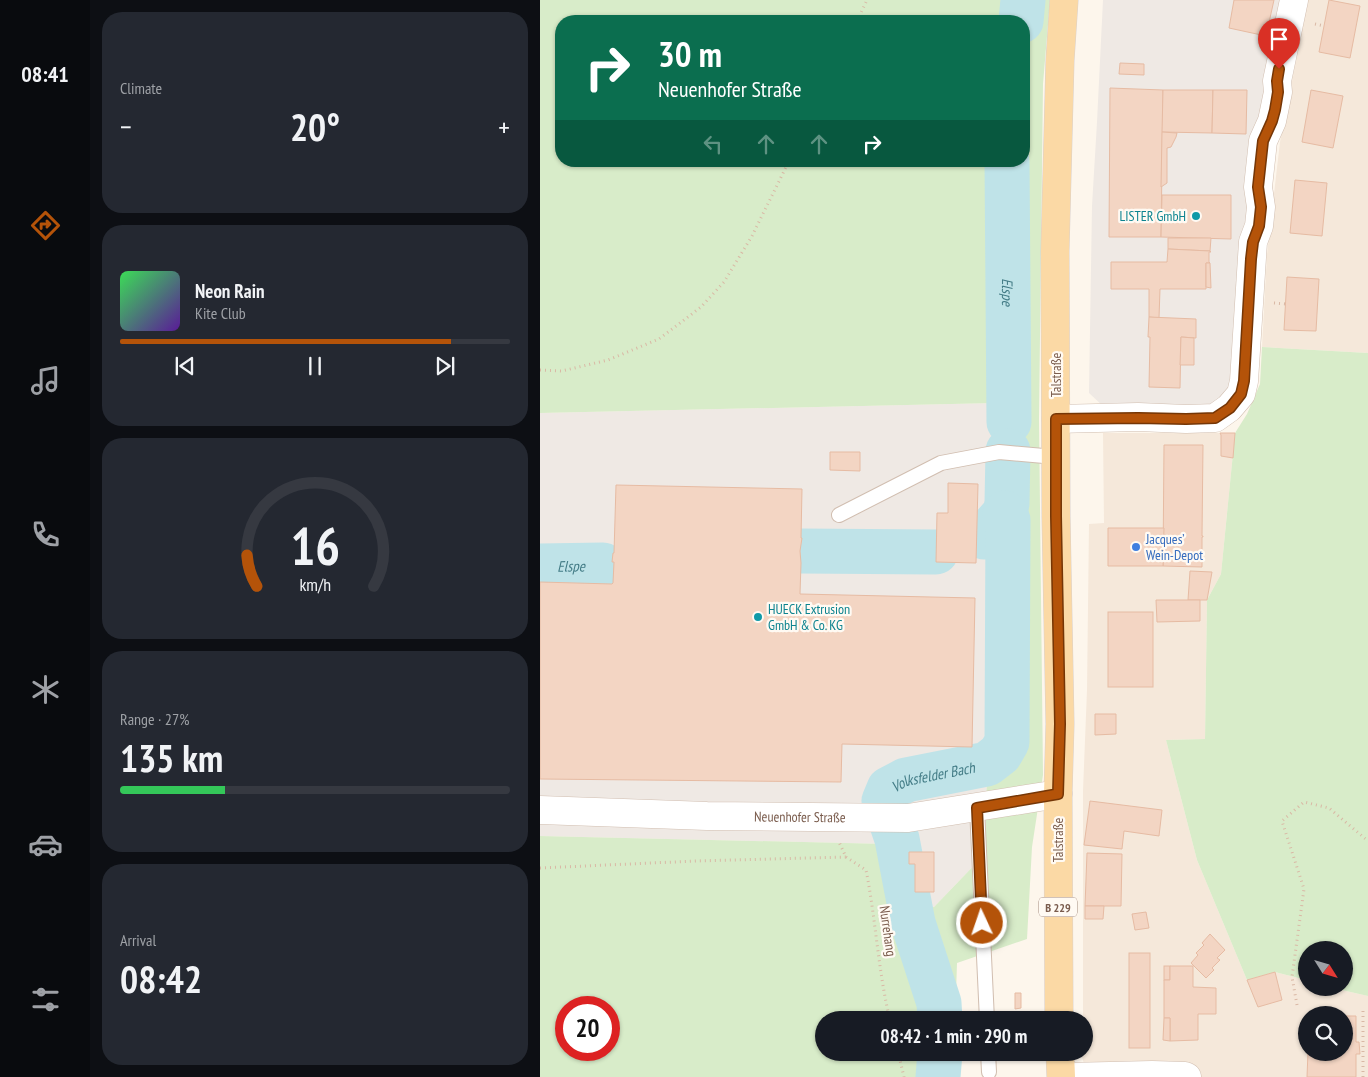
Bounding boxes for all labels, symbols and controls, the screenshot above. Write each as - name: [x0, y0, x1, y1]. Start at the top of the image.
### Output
- pin: [1258, 18, 1300, 69]
- icon: arrive: [1265, 25, 1293, 53]
- text: 30 m: [658, 31, 722, 77]
- icon: right: [575, 35, 640, 100]
- text: 08:41: [21, 60, 69, 88]
- text: Neuenhofer Straße: [658, 75, 802, 103]
- text: Climate: [120, 78, 162, 98]
- text: 20°: [290, 102, 340, 151]
- text: −: [120, 108, 132, 145]
- text: +: [498, 108, 510, 145]
- icon: left: [699, 130, 727, 158]
- icon: ahead: [752, 130, 780, 158]
- icon: ahead: [805, 130, 833, 158]
- icon: right: [858, 130, 886, 158]
- place label: LISTER GmbH: [1119, 207, 1186, 225]
- icon: directions: [28, 208, 63, 243]
- marker: LISTER GmbH: [1190, 210, 1202, 222]
- water label: Elspe: [998, 278, 1018, 307]
- text: Neon Rain: [195, 279, 264, 303]
- text: Kite Club: [195, 303, 246, 323]
- icon: previous: [171, 352, 199, 380]
- icon: pause: [301, 352, 329, 380]
- icon: next: [431, 352, 459, 380]
- street label: Talstraße: [1047, 353, 1065, 397]
- icon: music: [28, 363, 63, 398]
- text: 16: [290, 512, 340, 579]
- icon: phone: [28, 517, 63, 552]
- place label: Jacques’ Wein-Depot: [1145, 530, 1203, 564]
- marker: Jacques’ Wein-Depot: [1130, 541, 1142, 553]
- water label: Elspe: [557, 556, 586, 575]
- text: km/h: [299, 573, 331, 596]
- place label: HUECK Extrusion GmbH & Co. KG: [768, 600, 850, 634]
- marker: HUECK Extrusion GmbH & Co. KG: [752, 611, 764, 623]
- icon: climate: [28, 672, 63, 707]
- text: Range · 27%: [120, 709, 189, 729]
- text: 135 km: [120, 733, 223, 782]
- water label: Volksfelder Bach: [888, 757, 978, 796]
- street label: Neuenhofer Straße: [754, 807, 846, 826]
- street label: Talstraße: [1049, 818, 1067, 862]
- icon: car: [28, 827, 63, 862]
- position arrow: [955, 896, 1007, 948]
- road number: B 229: [1039, 898, 1077, 916]
- street label: Nurrehang: [876, 904, 900, 958]
- text: Arrival: [120, 930, 156, 950]
- north arrow: [1298, 941, 1352, 996]
- map controls: [1298, 941, 1353, 1061]
- text: 08:42: [120, 954, 202, 1003]
- icon: filters: [28, 982, 63, 1017]
- speed limit sign: 20: [555, 996, 620, 1061]
- button: search: [1298, 1006, 1353, 1061]
- text: 08:42 · 1 min · 290 m: [881, 1024, 1027, 1048]

